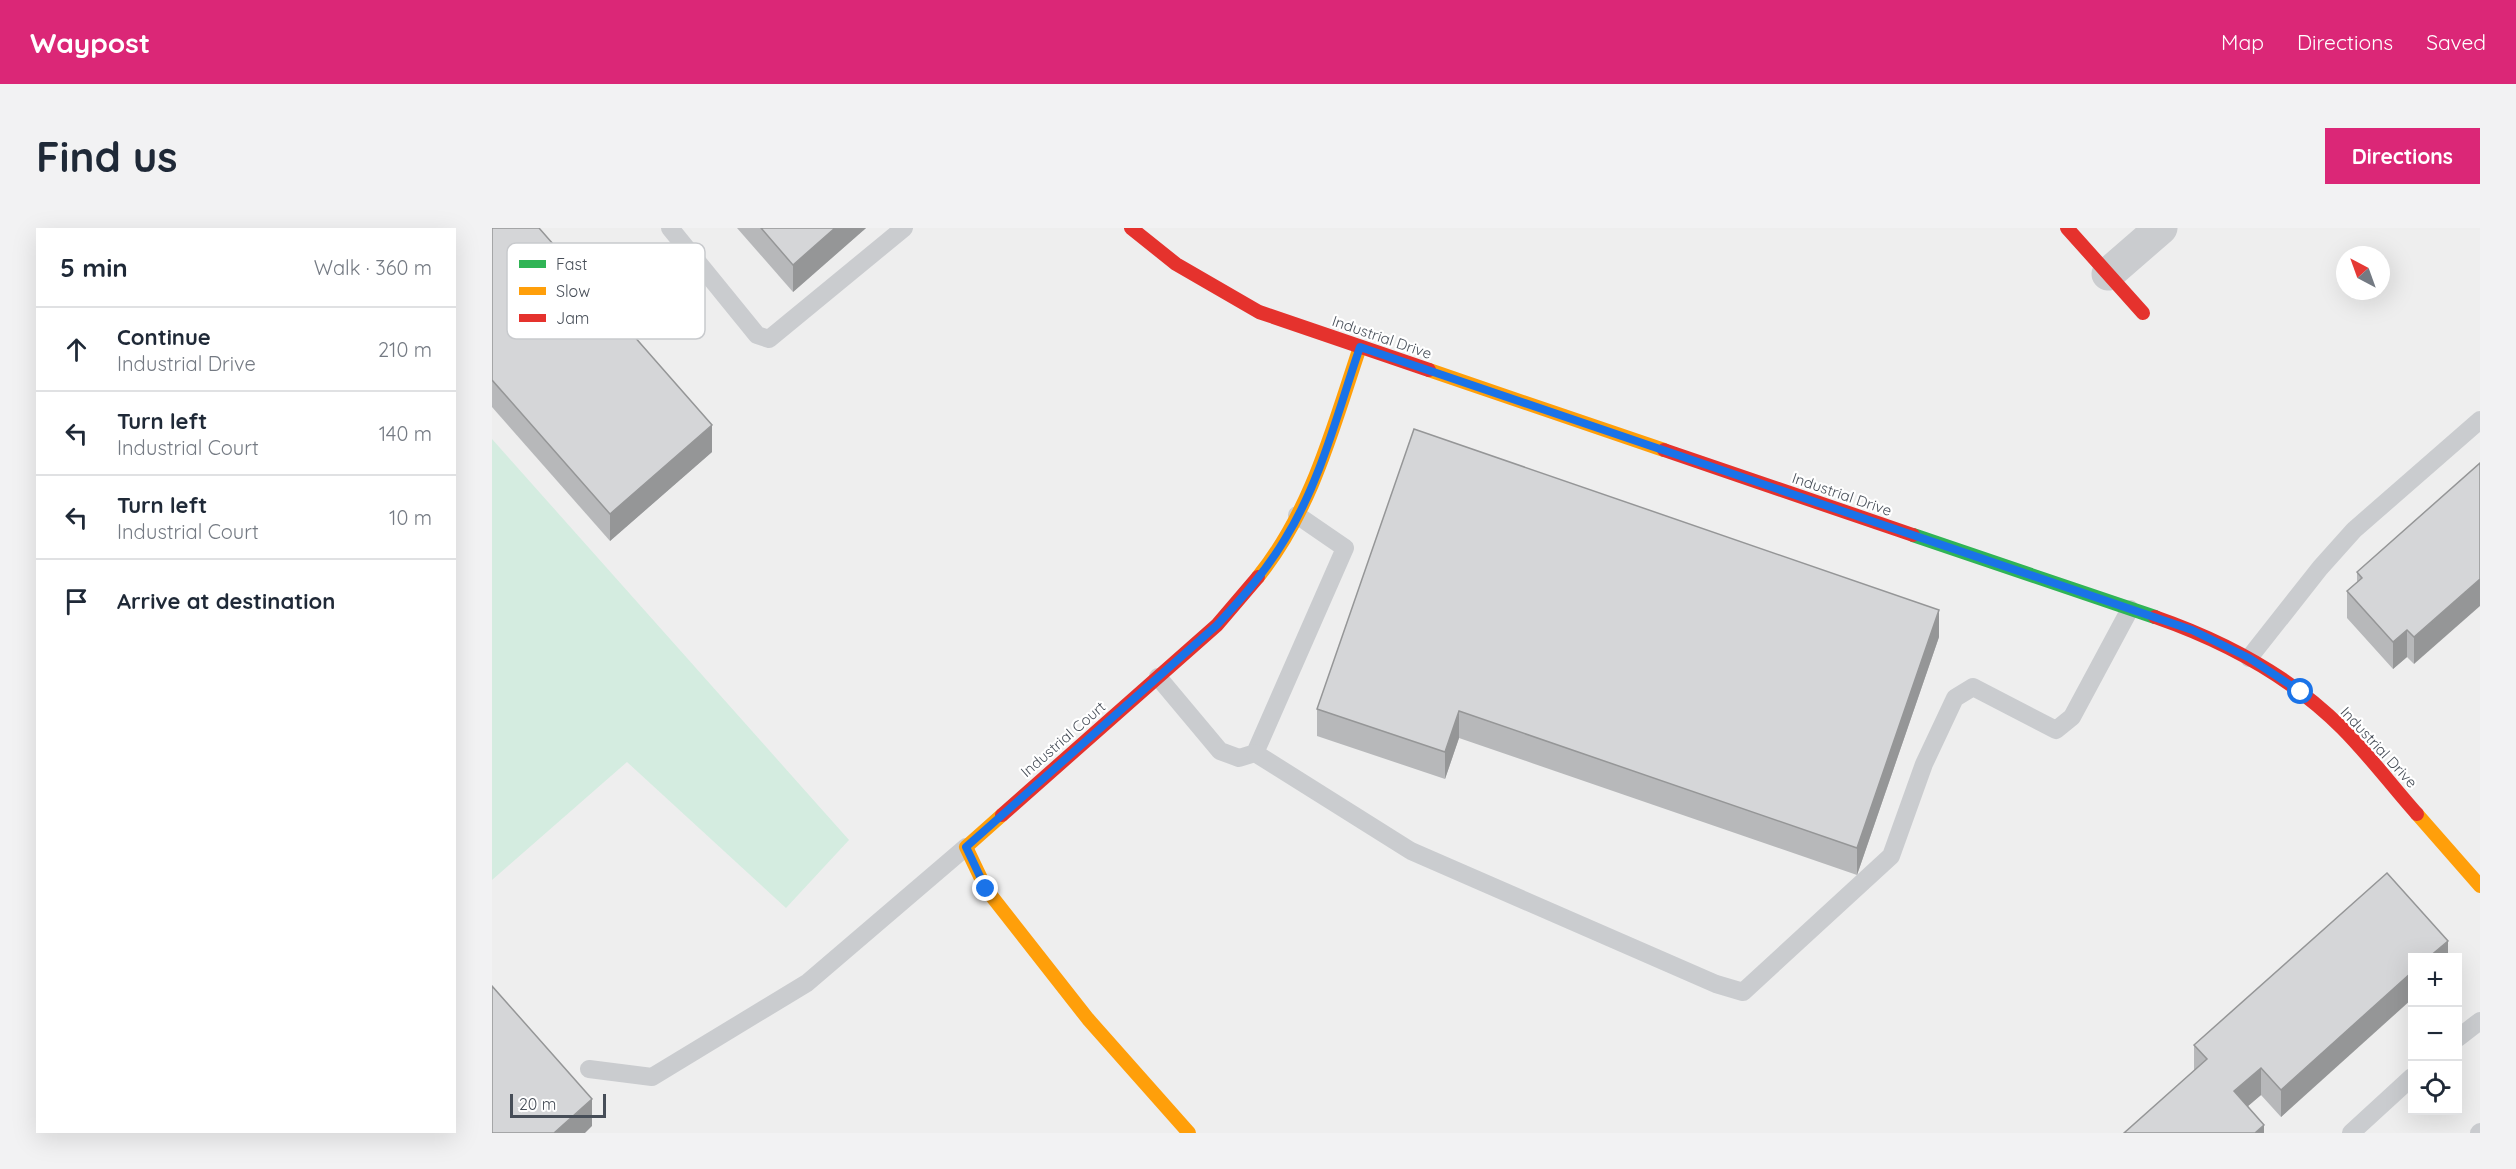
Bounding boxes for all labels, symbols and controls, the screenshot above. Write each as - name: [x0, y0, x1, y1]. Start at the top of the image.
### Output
- text: Waypost: [30, 25, 150, 60]
- text: Map: [2221, 29, 2264, 55]
- text: Directions: [2297, 29, 2393, 55]
- text: Saved: [2426, 29, 2486, 55]
- button: Directions: [2325, 128, 2480, 184]
- text: Find us: [36, 130, 178, 183]
- legend: [507, 243, 705, 339]
- north arrow: [2336, 246, 2390, 300]
- text: 5 min: [60, 251, 128, 284]
- text: Fast: [556, 254, 587, 274]
- text: Walk · 360 m: [314, 255, 432, 280]
- text: Slow: [556, 281, 590, 301]
- text: Jam: [556, 308, 589, 328]
- street label: Industrial Drive: [1330, 311, 1434, 363]
- text: Continue: [117, 323, 211, 351]
- icon: ahead: [60, 333, 93, 366]
- text: 210 m: [378, 337, 432, 362]
- text: Industrial Drive: [117, 351, 256, 376]
- text: Turn left: [117, 407, 207, 435]
- icon: left: [60, 417, 93, 450]
- text: 140 m: [379, 421, 432, 446]
- text: Industrial Court: [117, 435, 259, 460]
- street label: Industrial Drive: [1790, 468, 1894, 520]
- text: Turn left: [117, 491, 207, 519]
- icon: left: [60, 501, 93, 534]
- text: 10 m: [389, 505, 432, 530]
- text: Industrial Court: [117, 519, 259, 544]
- icon: arrive: [60, 585, 93, 618]
- text: Arrive at destination: [117, 587, 335, 615]
- route start: [2287, 678, 2313, 704]
- street label: Industrial Court: [1017, 697, 1109, 781]
- street label: Industrial Drive: [2337, 702, 2421, 792]
- route end: [972, 875, 998, 901]
- map controls: [2408, 953, 2462, 1115]
- button: +: [2408, 953, 2462, 1007]
- button: −: [2408, 1007, 2462, 1061]
- button: locate: [2408, 1061, 2462, 1115]
- scale bar: [510, 1091, 606, 1118]
- text: 20 m: [519, 1094, 556, 1114]

